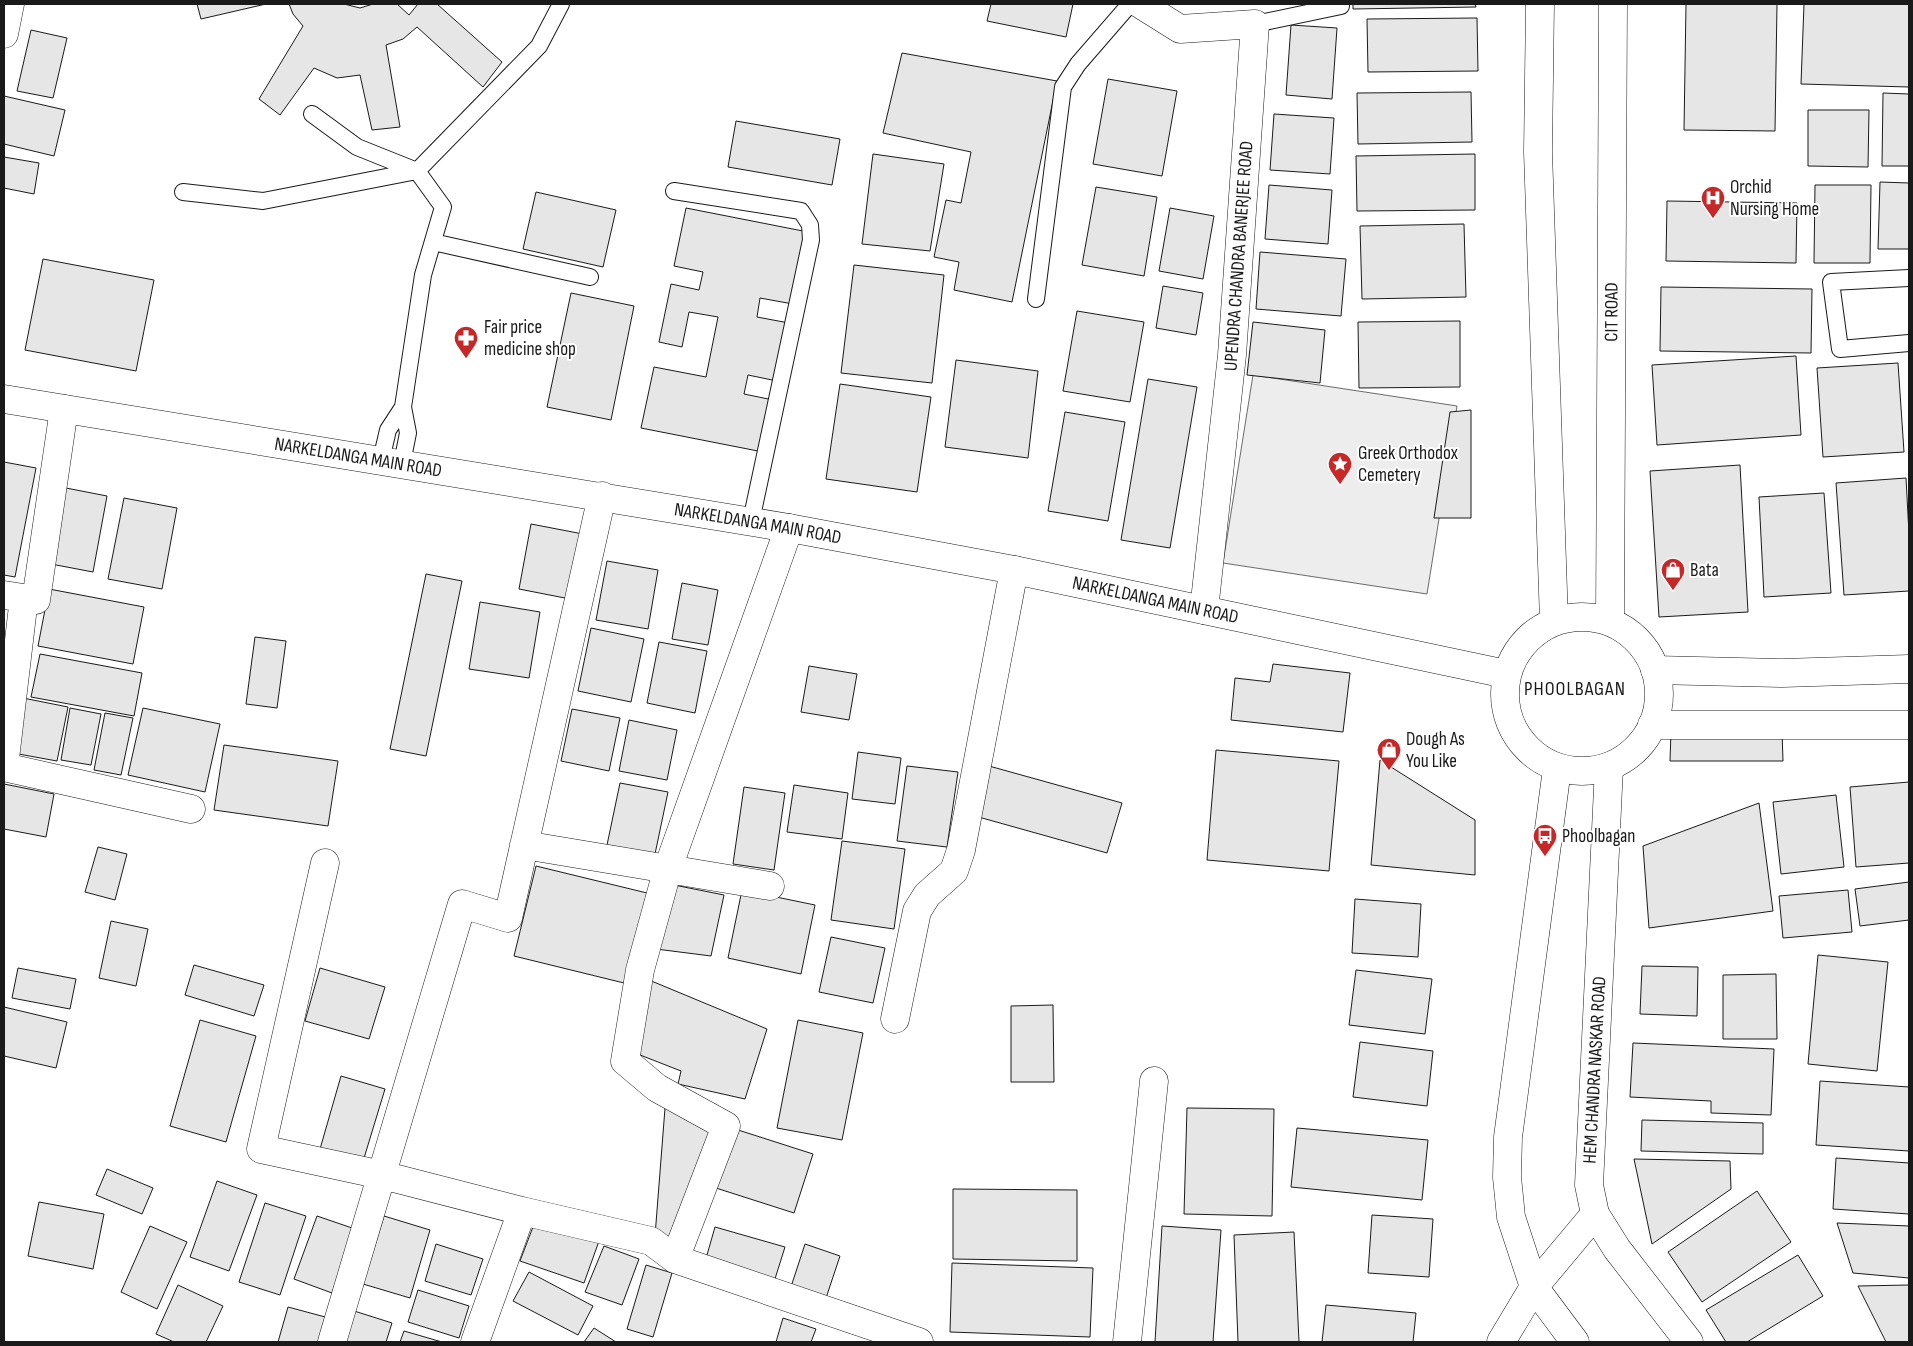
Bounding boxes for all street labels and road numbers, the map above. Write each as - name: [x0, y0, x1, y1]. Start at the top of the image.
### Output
- street label: UPENDRA CHANDRA BANERJEE ROAD: [1219, 140, 1259, 372]
- street label: CIT ROAD: [1600, 282, 1623, 342]
- street label: NARKELDANGA MAIN ROAD: [273, 432, 444, 482]
- street label: NARKELDANGA MAIN ROAD: [673, 498, 843, 549]
- street label: NARKELDANGA MAIN ROAD: [1070, 571, 1241, 629]
- street label: HEM CHANDRA NASKAR ROAD: [1579, 976, 1611, 1164]

